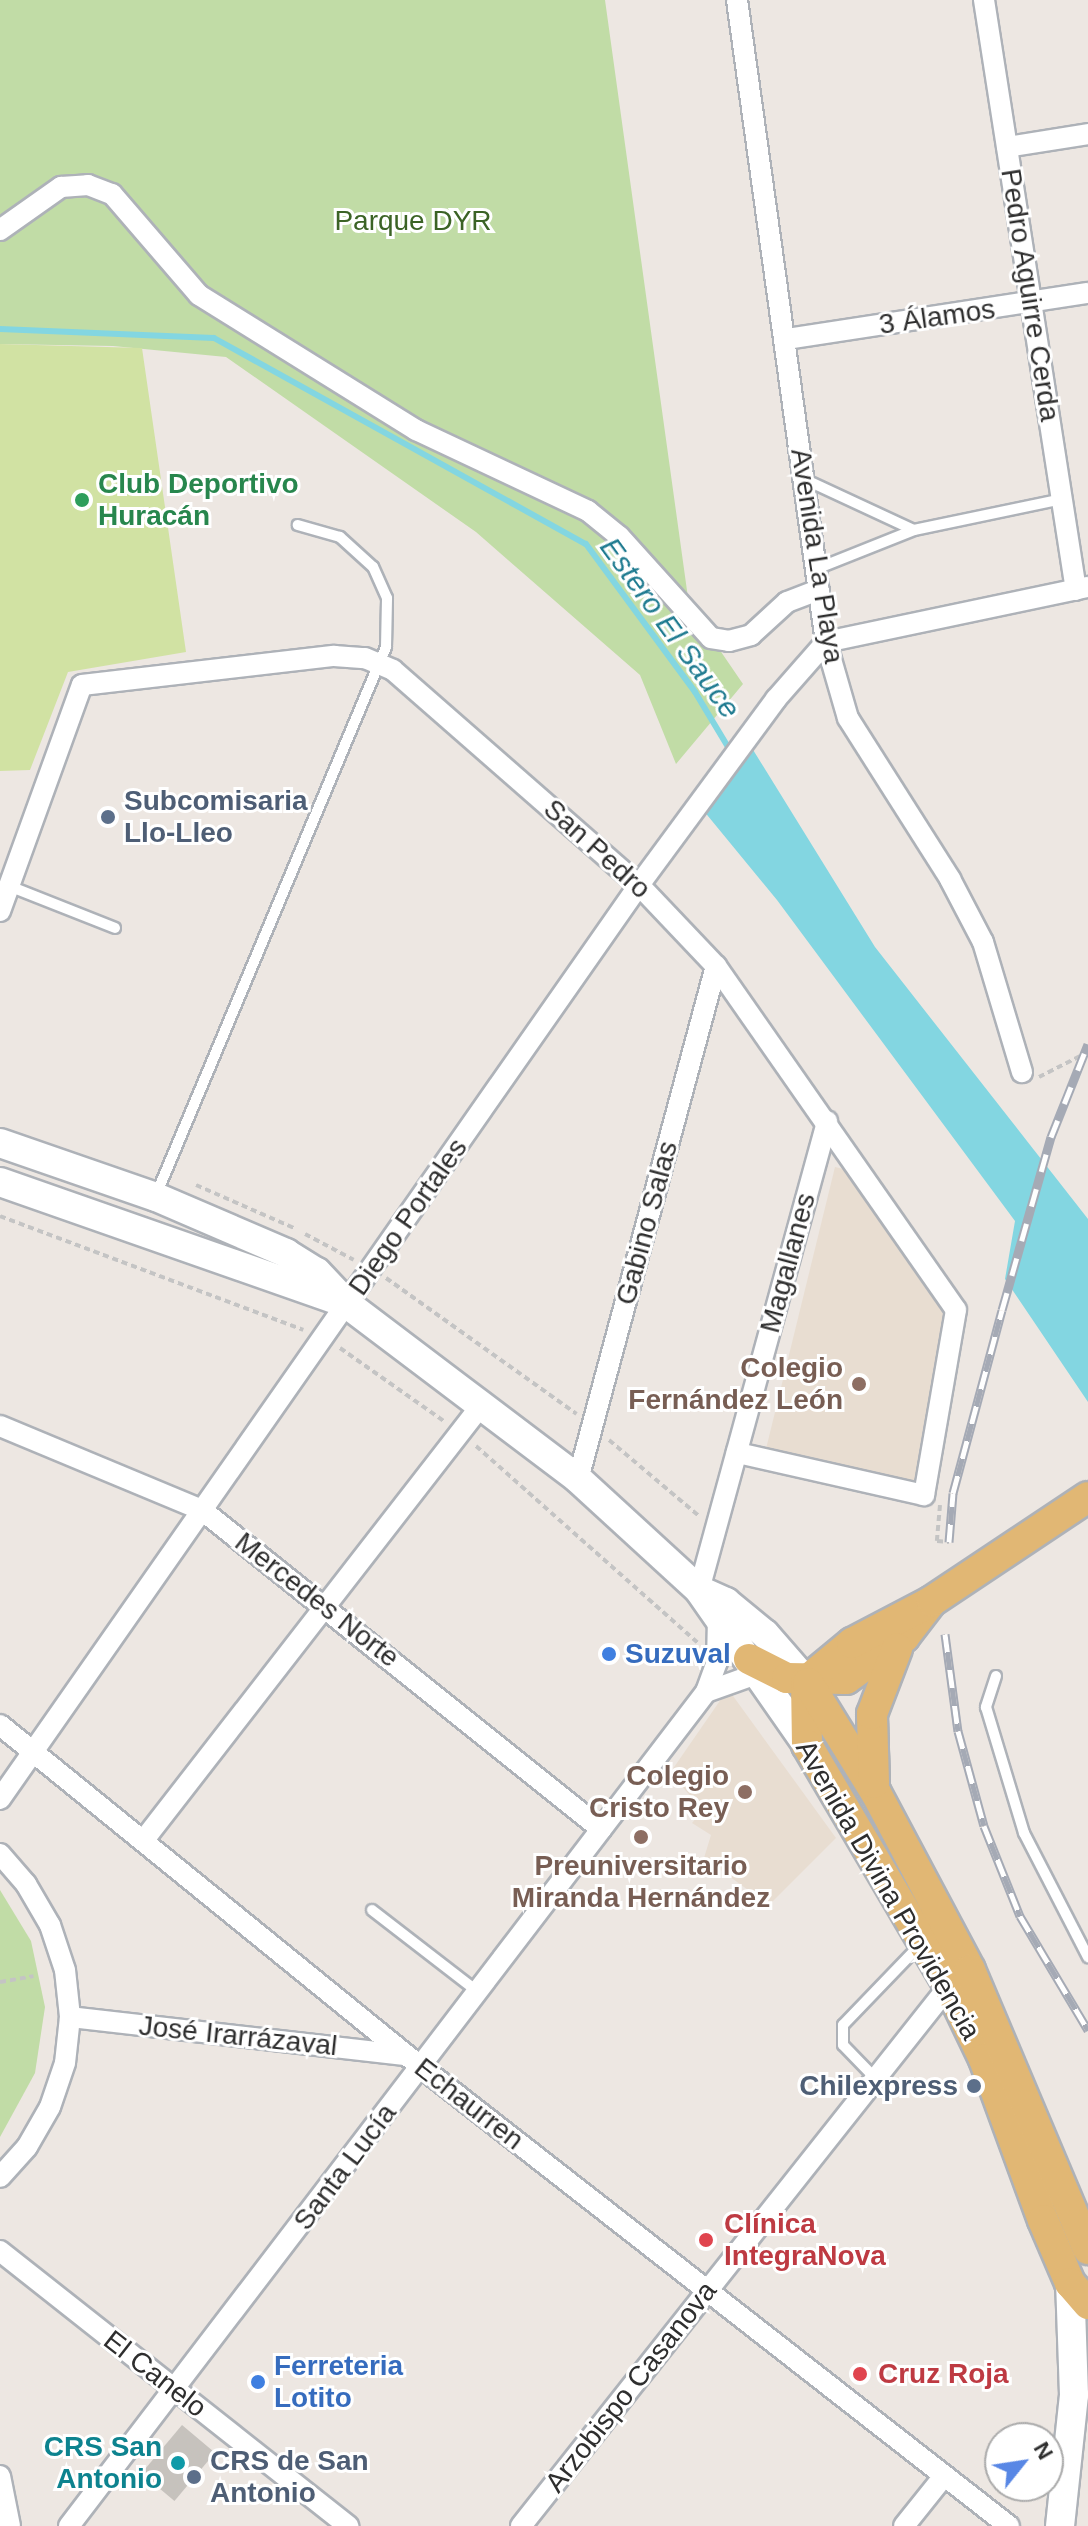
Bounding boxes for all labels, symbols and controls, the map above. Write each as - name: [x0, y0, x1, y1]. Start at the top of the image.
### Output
- street label: Pedro Aguirre Cerda: [993, 166, 1067, 424]
- park label: Parque DYR: [334, 204, 492, 238]
- street label: 3 Álamos: [877, 292, 997, 342]
- street label: Avenida La Playa: [783, 446, 851, 666]
- place label: Club Deportivo Huracán: [98, 467, 299, 533]
- marker: Club Deportivo Huracán: [73, 491, 91, 509]
- water label: Estero El Sauce: [592, 530, 748, 726]
- place label: Subcomisaria Llo-Lleo: [124, 784, 308, 850]
- street label: San Pedro: [537, 792, 657, 906]
- marker: Subcomisaria Llo-Lleo: [99, 808, 117, 826]
- street label: Diego Portales: [342, 1132, 474, 1302]
- street label: Gabino Salas: [609, 1137, 685, 1309]
- street label: Magallanes: [753, 1189, 823, 1337]
- place label: Colegio Fernández León: [628, 1351, 843, 1417]
- marker: Colegio Fernández León: [850, 1375, 868, 1393]
- street label: Mercedes Norte: [228, 1525, 406, 1675]
- place label: Suzuval: [625, 1637, 731, 1671]
- marker: Suzuval: [600, 1645, 618, 1663]
- street label: Avenida Divina Providencia: [788, 1734, 988, 2046]
- place label: Colegio Cristo Rey: [589, 1759, 729, 1825]
- marker: Colegio Cristo Rey: [736, 1783, 754, 1801]
- marker: Preuniversitario Miranda Hernández: [632, 1828, 650, 1846]
- place label: Preuniversitario Miranda Hernández: [512, 1849, 770, 1915]
- street label: José Irarrázaval: [137, 2009, 339, 2063]
- street label: Echaurren: [408, 2051, 530, 2157]
- place label: Chilexpress: [799, 2069, 958, 2103]
- marker: Chilexpress: [965, 2077, 983, 2095]
- street label: Santa Lucía: [287, 2097, 403, 2237]
- place label: Clínica IntegraNova: [724, 2207, 886, 2273]
- marker: Clínica IntegraNova: [695, 2229, 717, 2251]
- street label: Arzobispo Casanova: [538, 2275, 724, 2499]
- street label: El Canelo: [97, 2323, 213, 2425]
- place label: Ferreteria Lotito: [274, 2349, 403, 2415]
- place label: Cruz Roja: [878, 2357, 1009, 2391]
- marker: Cruz Roja: [849, 2363, 871, 2385]
- marker: Ferreteria Lotito: [249, 2373, 267, 2391]
- north arrow: [984, 2422, 1064, 2502]
- place label: CRS San Antonio: [44, 2430, 162, 2496]
- text: N: [1029, 2438, 1058, 2464]
- place label: CRS de San Antonio: [210, 2444, 369, 2510]
- marker: CRS San Antonio: [169, 2454, 187, 2472]
- marker: CRS de San Antonio: [185, 2468, 203, 2486]

